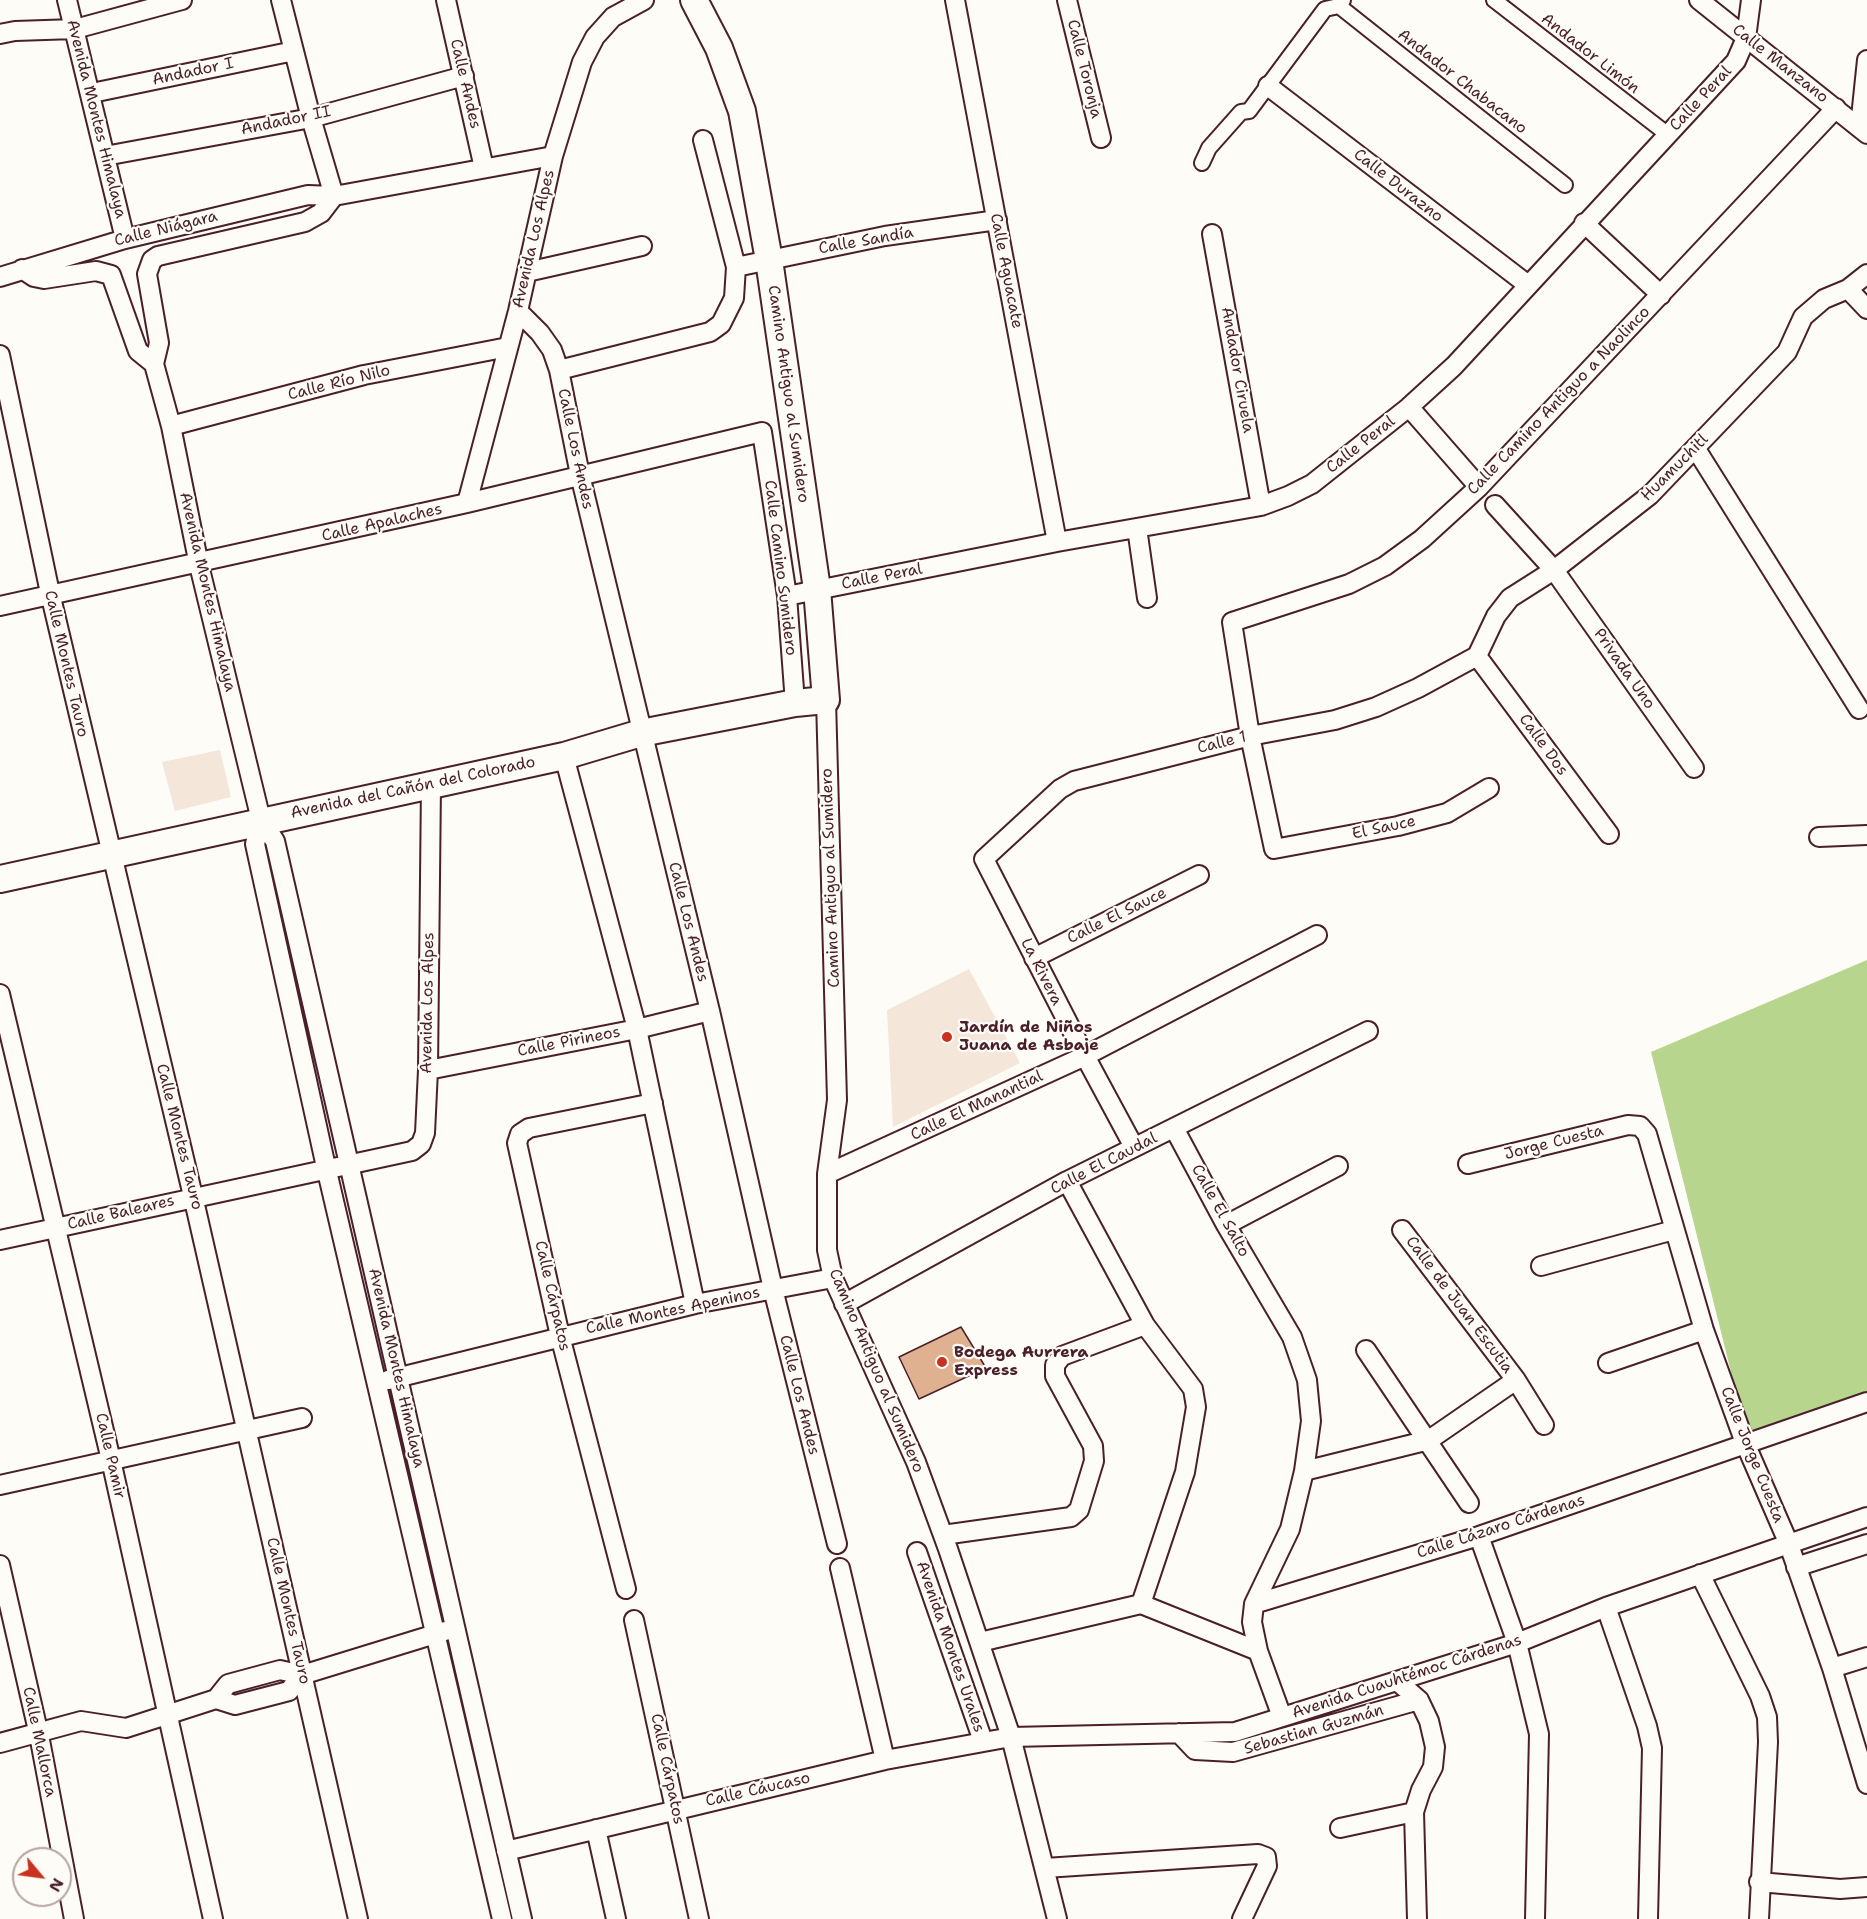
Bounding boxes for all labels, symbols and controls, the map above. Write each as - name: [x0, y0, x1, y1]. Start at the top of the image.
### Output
- street label: Andador Limón: [1537, 10, 1643, 98]
- street label: Avenida Montes Himalaya: [62, 18, 130, 220]
- street label: Calle Toronja: [1062, 18, 1106, 120]
- street label: Calle Manzano: [1728, 20, 1832, 108]
- street label: Andador Chabacano: [1393, 25, 1531, 139]
- street label: Calle Andes: [445, 37, 485, 131]
- street label: Andador I: [151, 54, 235, 90]
- street label: Calle Peral: [1666, 62, 1736, 136]
- street label: Andador II: [239, 102, 333, 140]
- street label: Calle Durazno: [1349, 145, 1447, 227]
- street label: Avenida Los Alpes: [509, 168, 559, 310]
- street label: Calle Niágara: [112, 207, 220, 251]
- street label: Calle Aguacate: [985, 212, 1027, 330]
- street label: Calle Sandía: [817, 223, 915, 259]
- street label: Camino Antiguo al Sumidero: [763, 284, 813, 504]
- street label: Calle Camino Antiguo a Naolinco: [1464, 303, 1654, 499]
- street label: Andador Ciruela: [1216, 306, 1258, 434]
- street label: Calle Río Nilo: [286, 361, 392, 405]
- street label: Calle Los Andes: [553, 387, 597, 511]
- street label: Calle Peral: [1323, 412, 1399, 478]
- street label: Huamuchitl: [1637, 430, 1713, 506]
- street label: Calle Camino Sumidero: [760, 479, 800, 657]
- street label: Avenida Montes Himalaya: [175, 490, 239, 694]
- street label: Calle Apalaches: [320, 500, 444, 546]
- street label: Calle Peral: [840, 560, 924, 594]
- street label: Calle Montes Tauro: [40, 589, 92, 739]
- street label: Privada Uno: [1589, 625, 1659, 713]
- street label: Calle Dos: [1514, 711, 1572, 779]
- street label: Calle 1: [1195, 728, 1249, 758]
- street label: Avenida del Cañón del Colorado: [289, 753, 537, 823]
- street label: Camino Antiguo al Sumidero: [818, 768, 844, 988]
- street label: El Sauce: [1350, 812, 1418, 844]
- street label: Calle Los Andes: [664, 860, 712, 984]
- street label: Calle El Sauce: [1064, 884, 1170, 948]
- street label: Avenida Los Alpes: [417, 932, 439, 1074]
- street label: La Rivera: [1016, 935, 1066, 1009]
- place label: Jardín de Niños Juana de Asbaje: [959, 1018, 1099, 1056]
- street label: Calle Pirineos: [516, 1023, 622, 1061]
- marker: Jardín de Niños Juana de Asbaje: [940, 1030, 954, 1044]
- street label: Calle Montes Tauro: [152, 1062, 206, 1212]
- street label: Calle El Manantial: [908, 1067, 1046, 1145]
- street label: Jorge Cuesta: [1502, 1121, 1606, 1165]
- street label: Calle El Caudal: [1048, 1129, 1160, 1199]
- street label: Calle El Salto: [1187, 1161, 1253, 1261]
- street label: Calle Baleares: [66, 1191, 176, 1235]
- street label: Calle de Juan Escutia: [1401, 1233, 1517, 1377]
- street label: Calle Cárpatos: [530, 1239, 574, 1353]
- street label: Avenida Montes Himalaya: [364, 1266, 428, 1470]
- street label: Camino Antiguo al Sumidero: [824, 1266, 928, 1476]
- street label: Calle Montes Apeninos: [584, 1283, 762, 1339]
- street label: Calle Los Andes: [775, 1333, 823, 1457]
- place label: Bodega Aurrera Express: [954, 1343, 1088, 1381]
- marker: Bodega Aurrera Express: [935, 1355, 949, 1369]
- street label: Calle Jorge Cuesta: [1716, 1384, 1788, 1526]
- street label: Calle Pamir: [91, 1411, 129, 1501]
- street label: Calle Lázaro Cárdenas: [1415, 1491, 1587, 1563]
- street label: Calle Montes Tauro: [262, 1536, 314, 1686]
- street label: Avenida Montes Urales: [912, 1559, 988, 1735]
- street label: Avenida Cuauhtémoc Cárdenas: [1290, 1631, 1524, 1723]
- street label: Calle Mallorca: [18, 1685, 60, 1799]
- street label: Sebastian Guzmán: [1242, 1701, 1386, 1759]
- street label: Calle Cárpatos: [646, 1712, 688, 1826]
- street label: Calle Cáucaso: [704, 1769, 812, 1811]
- north arrow: [12, 1847, 72, 1907]
- text: N: [44, 1874, 69, 1896]

